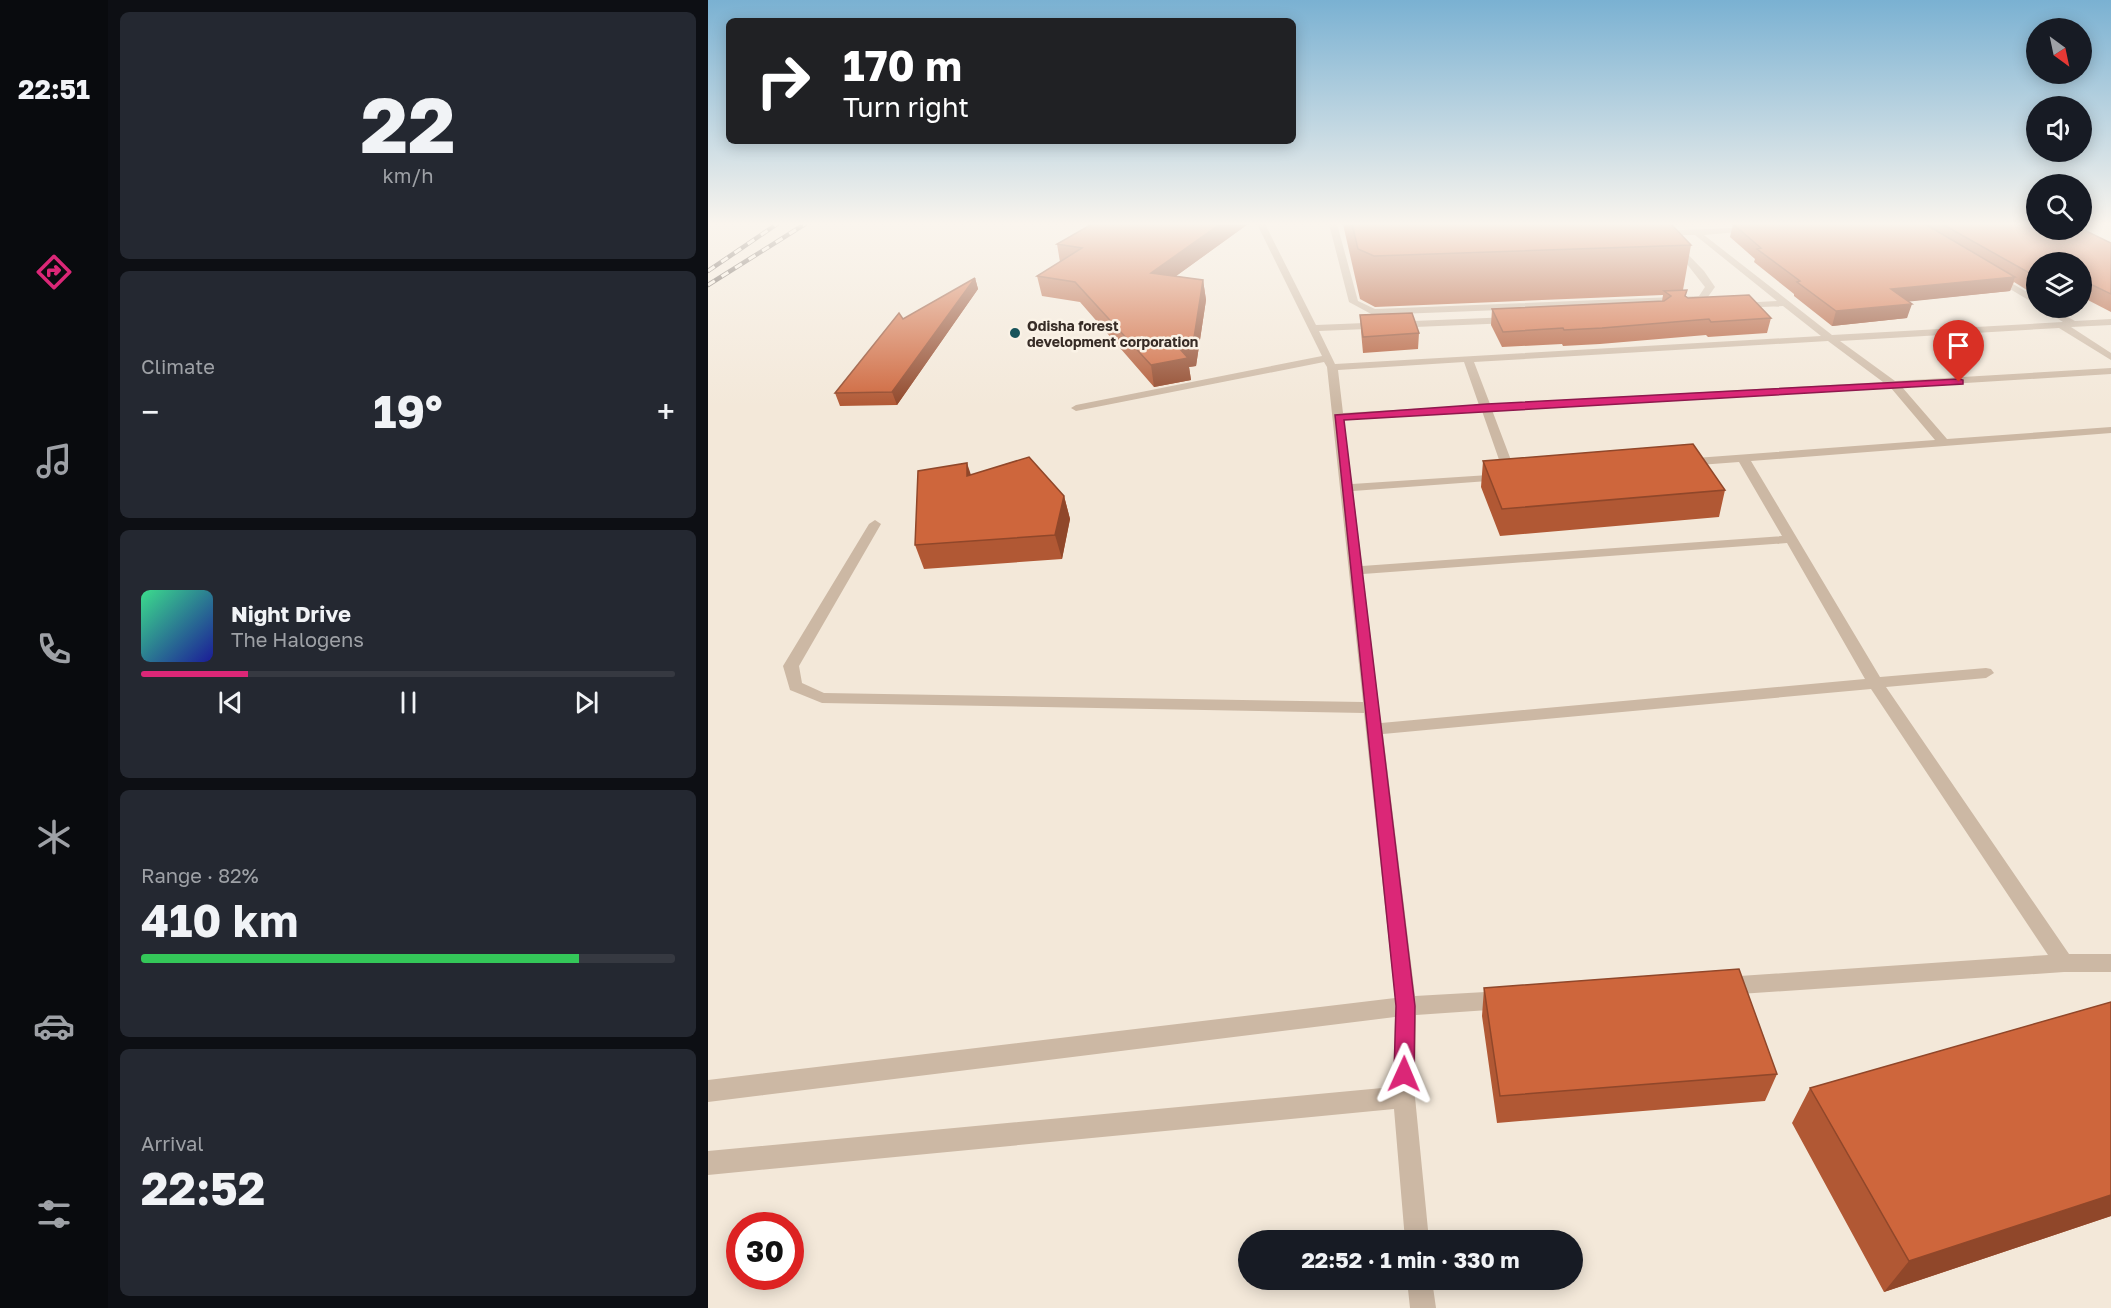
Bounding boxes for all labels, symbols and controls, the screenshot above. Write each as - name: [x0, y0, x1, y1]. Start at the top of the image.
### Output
- north arrow: [2026, 18, 2092, 84]
- map controls: [2026, 18, 2092, 318]
- text: 170 m: [843, 40, 962, 90]
- icon: right: [744, 42, 822, 120]
- text: 22:51: [18, 73, 90, 105]
- text: 22: [360, 77, 456, 170]
- text: Turn right: [843, 91, 969, 123]
- button: sound: [2026, 96, 2092, 162]
- text: km/h: [383, 163, 433, 187]
- button: search: [2026, 174, 2092, 240]
- icon: directions: [33, 251, 75, 293]
- button: layers: [2026, 252, 2092, 318]
- place label: Odisha forest development corporation: [1027, 317, 1198, 350]
- pin: [1933, 320, 1984, 382]
- marker: Odisha forest development corporation: [1008, 326, 1022, 340]
- icon: arrive: [1942, 329, 1975, 362]
- text: Climate: [141, 354, 215, 378]
- text: 19°: [373, 384, 443, 438]
- text: −: [141, 392, 159, 431]
- text: +: [657, 392, 675, 431]
- icon: music: [33, 440, 75, 482]
- text: Night Drive: [231, 600, 351, 627]
- text: The Halogens: [231, 627, 364, 651]
- icon: phone: [33, 628, 75, 670]
- icon: previous: [214, 686, 247, 719]
- icon: pause: [392, 686, 425, 719]
- icon: next: [570, 686, 603, 719]
- icon: climate: [33, 816, 75, 858]
- text: Range · 82%: [141, 863, 259, 887]
- text: 410 km: [141, 893, 298, 947]
- icon: car: [33, 1005, 75, 1047]
- position arrow: [1372, 1042, 1436, 1106]
- text: Arrival: [141, 1131, 204, 1155]
- text: 22:52: [141, 1161, 265, 1215]
- icon: filters: [33, 1193, 75, 1235]
- speed limit sign: 30: [726, 1212, 804, 1290]
- text: 22:52 · 1 min · 330 m: [1301, 1246, 1520, 1273]

